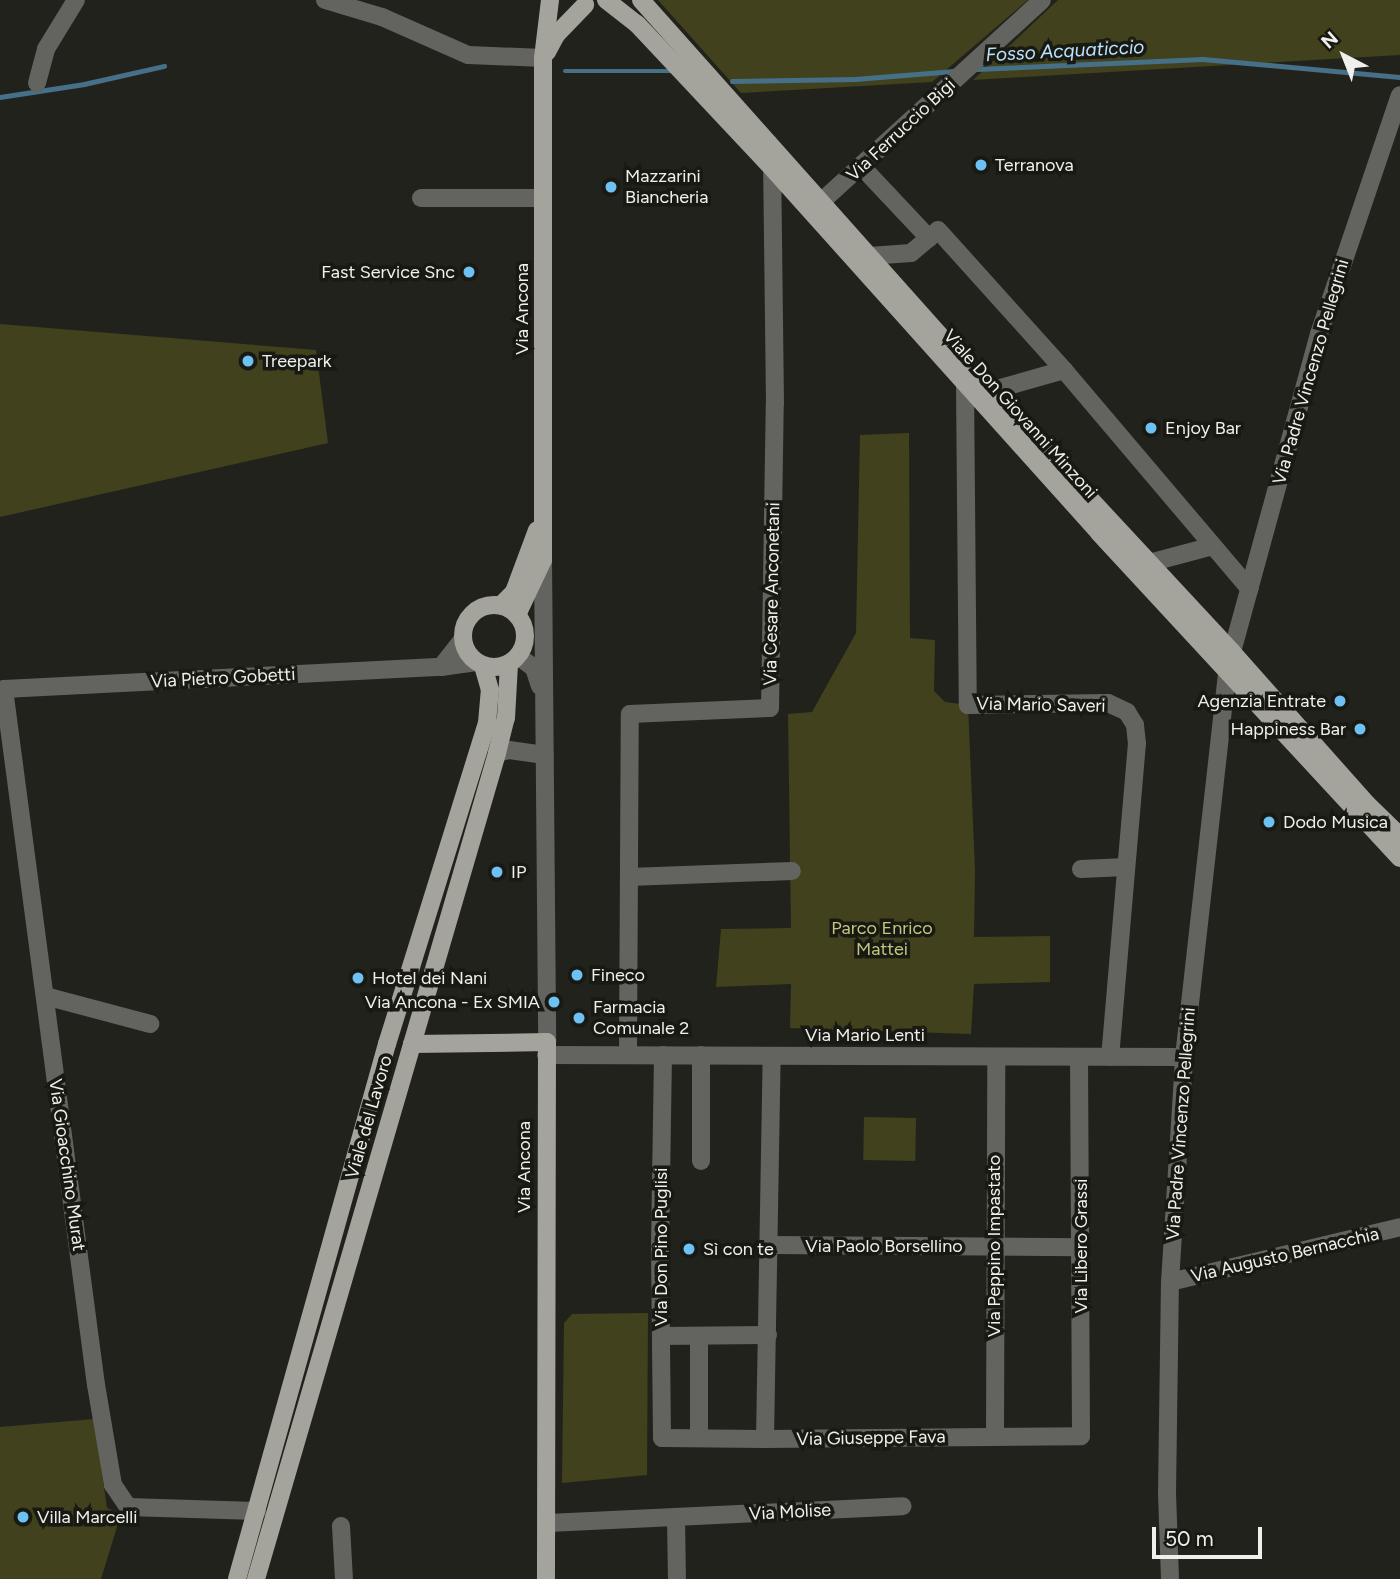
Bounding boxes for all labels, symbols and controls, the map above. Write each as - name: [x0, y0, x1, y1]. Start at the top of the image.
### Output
- north arrow: [1309, 21, 1379, 91]
- text: N: [1316, 27, 1343, 53]
- water label: Fosso Acquaticcio: [985, 35, 1145, 67]
- street label: Via Ferruccio Bigi: [842, 74, 960, 186]
- place label: Terranova: [995, 154, 1074, 176]
- marker: Terranova: [973, 157, 989, 173]
- place label: Mazzarini Biancheria: [625, 166, 708, 208]
- marker: Mazzarini Biancheria: [603, 179, 619, 195]
- street label: Via Padre Vincenzo Pellegrini: [1268, 257, 1354, 487]
- place label: Fast Service Snc: [321, 261, 455, 283]
- street label: Via Ancona: [511, 263, 533, 355]
- marker: Fast Service Snc: [461, 264, 477, 280]
- street label: Viale Don Giovanni Minzoni: [939, 325, 1101, 503]
- place label: Treepark: [262, 350, 331, 372]
- marker: Treepark: [240, 353, 256, 369]
- place label: Enjoy Bar: [1165, 417, 1241, 439]
- marker: Enjoy Bar: [1143, 420, 1159, 436]
- street label: Via Cesare Anconetani: [760, 502, 784, 686]
- street label: Via Pietro Gobetti: [150, 663, 296, 693]
- place label: Agenzia Entrate: [1198, 690, 1326, 712]
- street label: Via Mario Saveri: [976, 693, 1106, 717]
- marker: Agenzia Entrate: [1332, 693, 1348, 709]
- place label: Happiness Bar: [1231, 718, 1346, 740]
- marker: Happiness Bar: [1352, 721, 1368, 737]
- place label: Dodo Musica: [1283, 811, 1388, 833]
- marker: Dodo Musica: [1261, 814, 1277, 830]
- place label: IP: [511, 861, 526, 883]
- marker: IP: [489, 864, 505, 880]
- park label: Parco Enrico Mattei: [831, 918, 933, 960]
- place label: Fineco: [591, 964, 645, 986]
- place label: Hotel dei Nani: [372, 967, 487, 989]
- marker: Fineco: [569, 967, 585, 983]
- marker: Hotel dei Nani: [350, 970, 366, 986]
- place label: Via Ancona - Ex SMIA: [365, 991, 540, 1013]
- marker: Via Ancona - Ex SMIA: [546, 994, 562, 1010]
- place label: Farmacia Comunale 2: [593, 997, 689, 1040]
- street label: Via Padre Vincenzo Pellegrini: [1162, 1007, 1200, 1241]
- marker: Farmacia Comunale 2: [571, 1010, 587, 1026]
- street label: Via Mario Lenti: [805, 1024, 925, 1046]
- street label: Viale del Lavoro: [341, 1053, 397, 1181]
- street label: Via Gioacchino Murat: [44, 1077, 90, 1253]
- street label: Via Ancona: [513, 1121, 535, 1213]
- street label: Via Peppino Impastato: [983, 1155, 1005, 1337]
- street label: Via Don Pino Puglisi: [650, 1168, 672, 1326]
- street label: Via Libero Grassi: [1070, 1178, 1092, 1314]
- street label: Via Augusto Bernacchia: [1189, 1223, 1381, 1287]
- street label: Via Paolo Borsellino: [805, 1235, 963, 1257]
- place label: Sì con te: [703, 1238, 774, 1260]
- marker: Sì con te: [681, 1241, 697, 1257]
- street label: Via Giuseppe Fava: [796, 1426, 946, 1450]
- street label: Via Molise: [748, 1499, 832, 1525]
- place label: Villa Marcelli: [37, 1506, 137, 1528]
- marker: Villa Marcelli: [15, 1509, 31, 1525]
- scale bar: [1155, 1512, 1265, 1556]
- text: 50 m: [1165, 1526, 1214, 1551]

